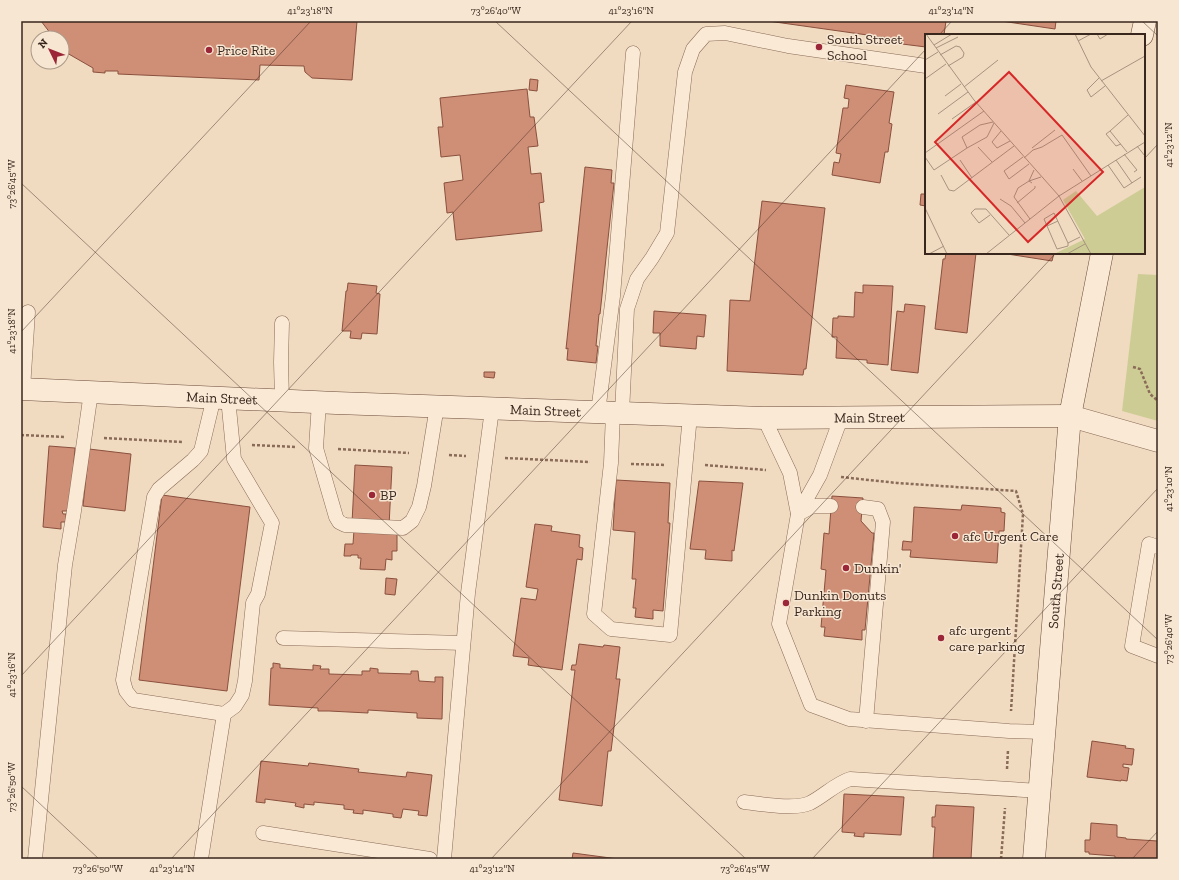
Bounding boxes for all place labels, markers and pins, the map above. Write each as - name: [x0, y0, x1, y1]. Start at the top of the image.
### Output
- place label: South Street School: [827, 31, 903, 64]
- place label: Price Rite: [217, 42, 276, 59]
- marker: South Street School: [814, 42, 824, 52]
- marker: Price Rite: [204, 45, 214, 55]
- place label: BP: [380, 487, 397, 504]
- marker: BP: [367, 490, 377, 500]
- place label: afc Urgent Care: [963, 528, 1059, 545]
- marker: afc Urgent Care: [950, 531, 960, 541]
- place label: Dunkin': [854, 560, 901, 577]
- marker: Dunkin': [841, 563, 851, 573]
- place label: Dunkin Donuts Parking: [794, 587, 886, 620]
- marker: Dunkin Donuts Parking: [781, 598, 791, 608]
- place label: afc urgent care parking: [949, 622, 1025, 655]
- marker: afc urgent care parking: [936, 633, 946, 643]

